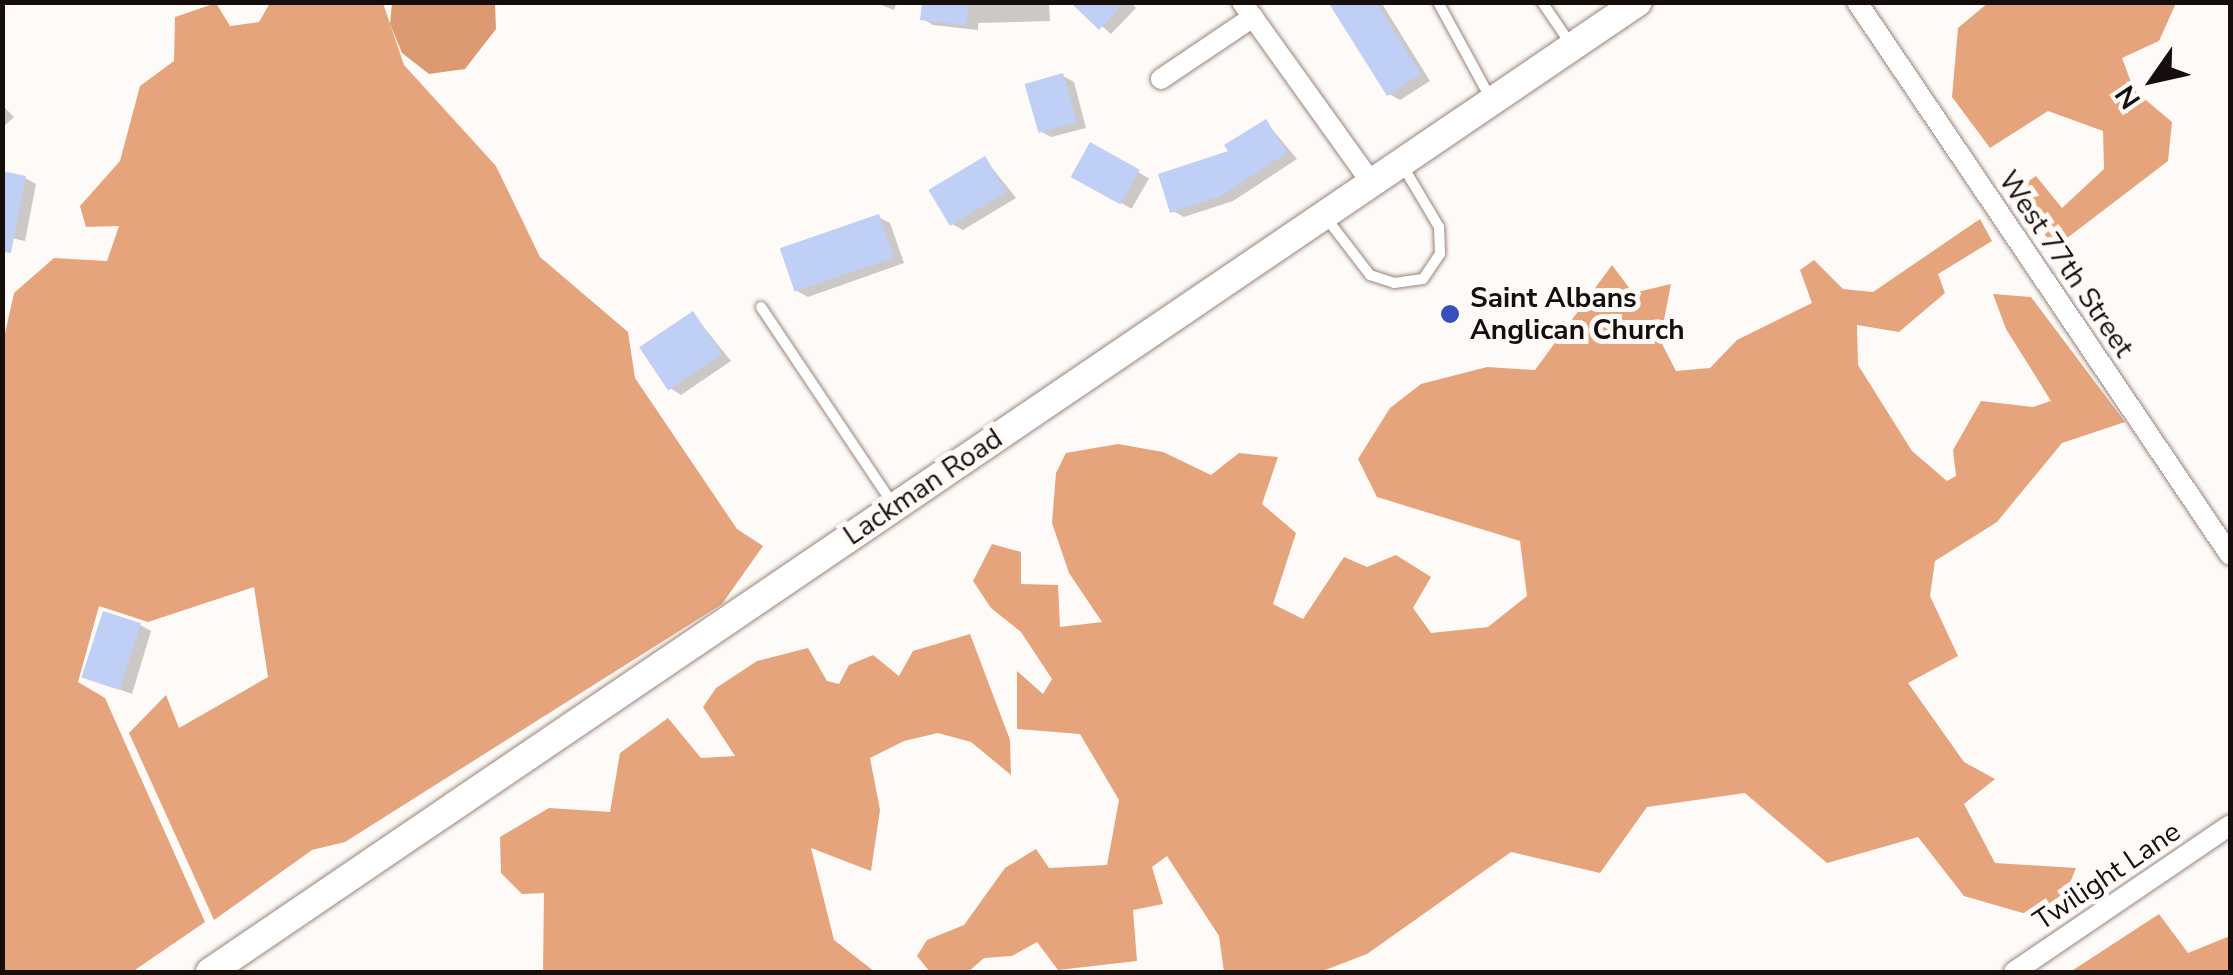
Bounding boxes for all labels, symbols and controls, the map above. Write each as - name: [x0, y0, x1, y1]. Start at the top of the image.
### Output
- north arrow: [2103, 30, 2203, 130]
- text: N: [2107, 77, 2150, 116]
- street label: West 77th Street: [1991, 165, 2141, 363]
- place label: Saint Albans Anglican Church: [1470, 281, 1685, 347]
- marker: Saint Albans Anglican Church: [1439, 303, 1461, 325]
- street label: Lackman Road: [837, 422, 1009, 552]
- street label: Twilight Lane: [2027, 815, 2187, 937]

